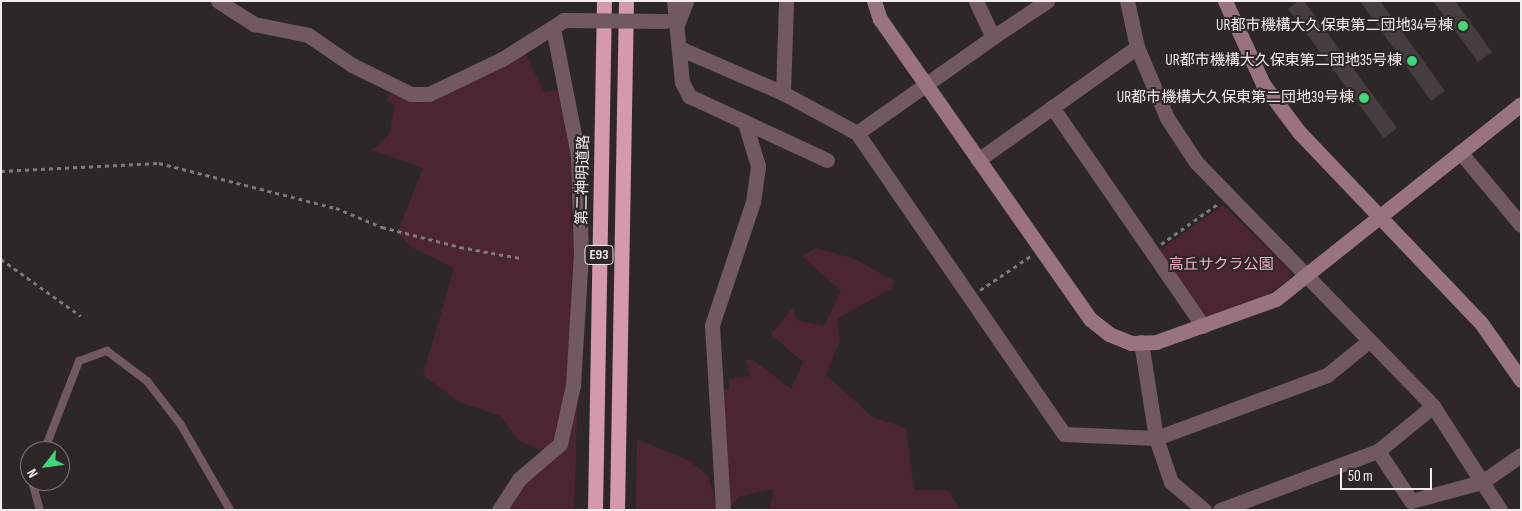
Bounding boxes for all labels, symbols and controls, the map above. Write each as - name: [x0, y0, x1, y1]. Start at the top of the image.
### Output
- place label: UR都市機構大久保東第二団地34号棟: [1216, 17, 1453, 35]
- marker: UR都市機構大久保東第二団地34号棟: [1457, 20, 1469, 32]
- place label: UR都市機構大久保東第二団地35号棟: [1165, 52, 1402, 70]
- marker: UR都市機構大久保東第二団地35号棟: [1406, 55, 1418, 67]
- place label: UR都市機構大久保東第二団地39号棟: [1117, 89, 1354, 107]
- marker: UR都市機構大久保東第二団地39号棟: [1358, 92, 1370, 104]
- street label: 第二神明道路: [573, 135, 593, 225]
- road number: E93: [584, 244, 614, 266]
- park label: 高丘サクラ公園: [1169, 256, 1273, 274]
- north arrow: [20, 441, 70, 491]
- scale bar: [1342, 458, 1434, 490]
- text: N: [23, 466, 42, 481]
- text: 50 m: [1348, 467, 1373, 486]

